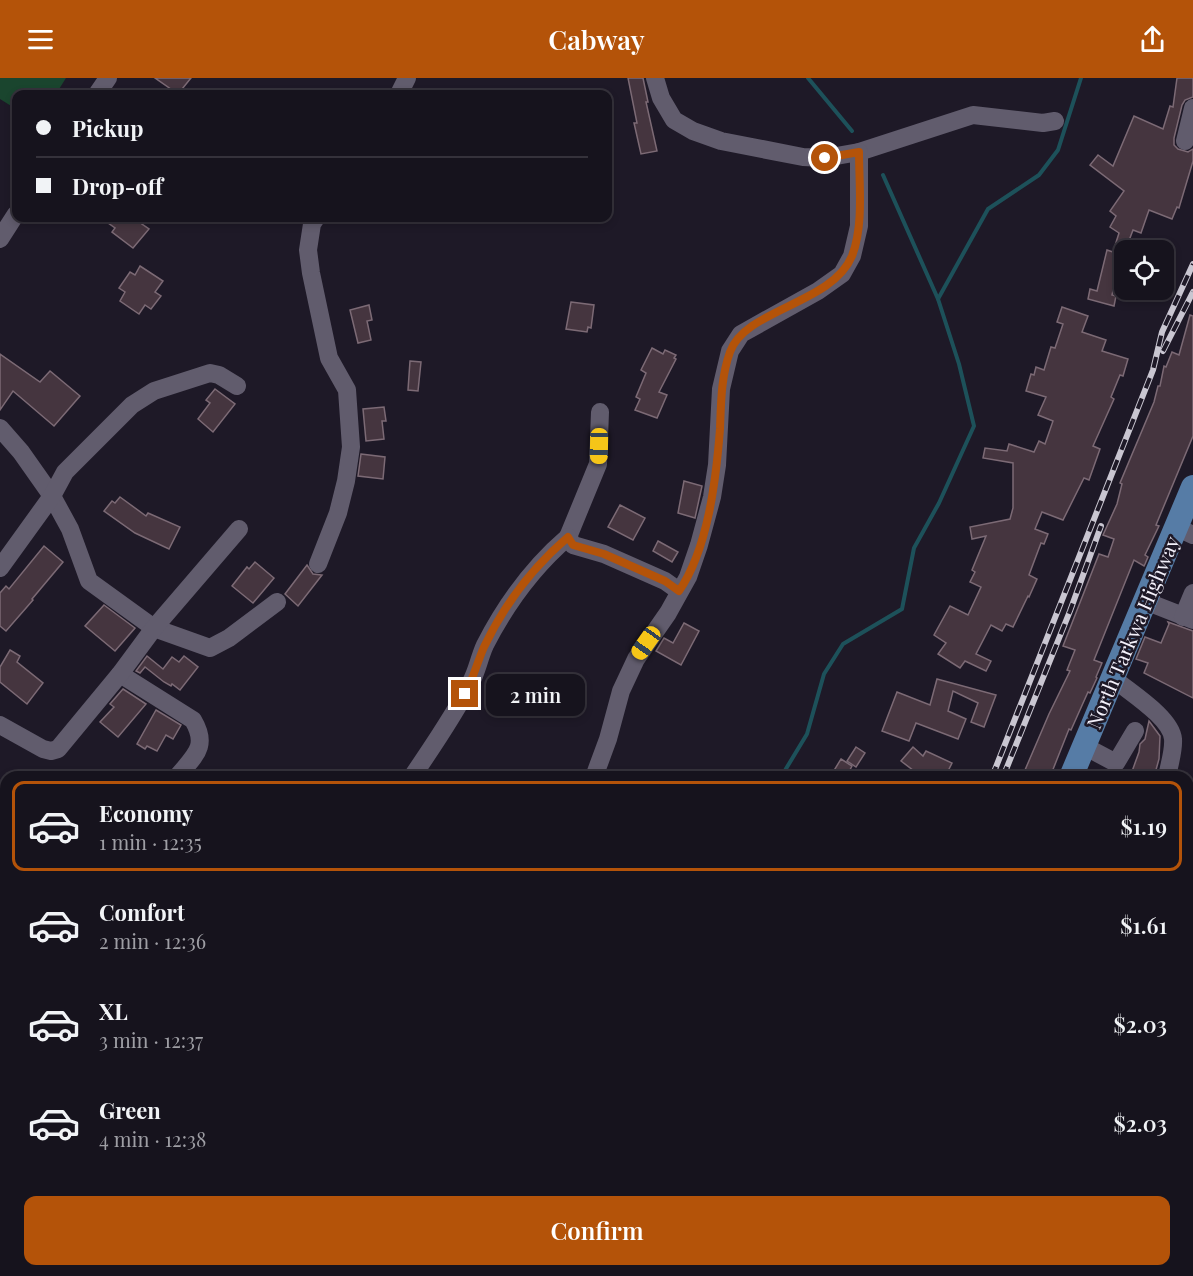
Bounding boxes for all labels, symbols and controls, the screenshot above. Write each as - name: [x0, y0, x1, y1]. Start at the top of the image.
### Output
- text: Cabway: [548, 21, 645, 57]
- icon: menu: [24, 23, 57, 56]
- icon: share: [1136, 23, 1169, 56]
- text: Pickup: [72, 113, 143, 143]
- route start: [811, 144, 838, 171]
- text: Drop-off: [72, 171, 163, 201]
- map controls: [1114, 240, 1174, 300]
- button: locate: [1114, 240, 1174, 300]
- car: [590, 428, 608, 464]
- street label: North Tarkwa Highway: [1079, 532, 1185, 732]
- car: [628, 623, 664, 663]
- callout: 2 min: [486, 673, 585, 715]
- route end: [451, 680, 478, 707]
- text: 2 min: [510, 681, 561, 708]
- text: Economy: [99, 798, 193, 828]
- icon: car: [27, 799, 81, 853]
- text: $1.19: [1120, 811, 1167, 841]
- text: 1 min · 12:35: [99, 828, 202, 855]
- text: Comfort: [99, 897, 185, 927]
- icon: car: [27, 898, 81, 952]
- text: $1.61: [1120, 910, 1167, 940]
- text: 2 min · 12:36: [99, 927, 206, 954]
- text: XL: [99, 996, 128, 1026]
- icon: car: [27, 997, 81, 1051]
- text: $2.03: [1113, 1009, 1167, 1039]
- text: 3 min · 12:37: [99, 1026, 203, 1053]
- text: Green: [99, 1095, 161, 1125]
- icon: car: [27, 1096, 81, 1150]
- text: $2.03: [1113, 1108, 1167, 1138]
- text: 4 min · 12:38: [99, 1125, 206, 1152]
- button: Confirm: [24, 1196, 1170, 1265]

